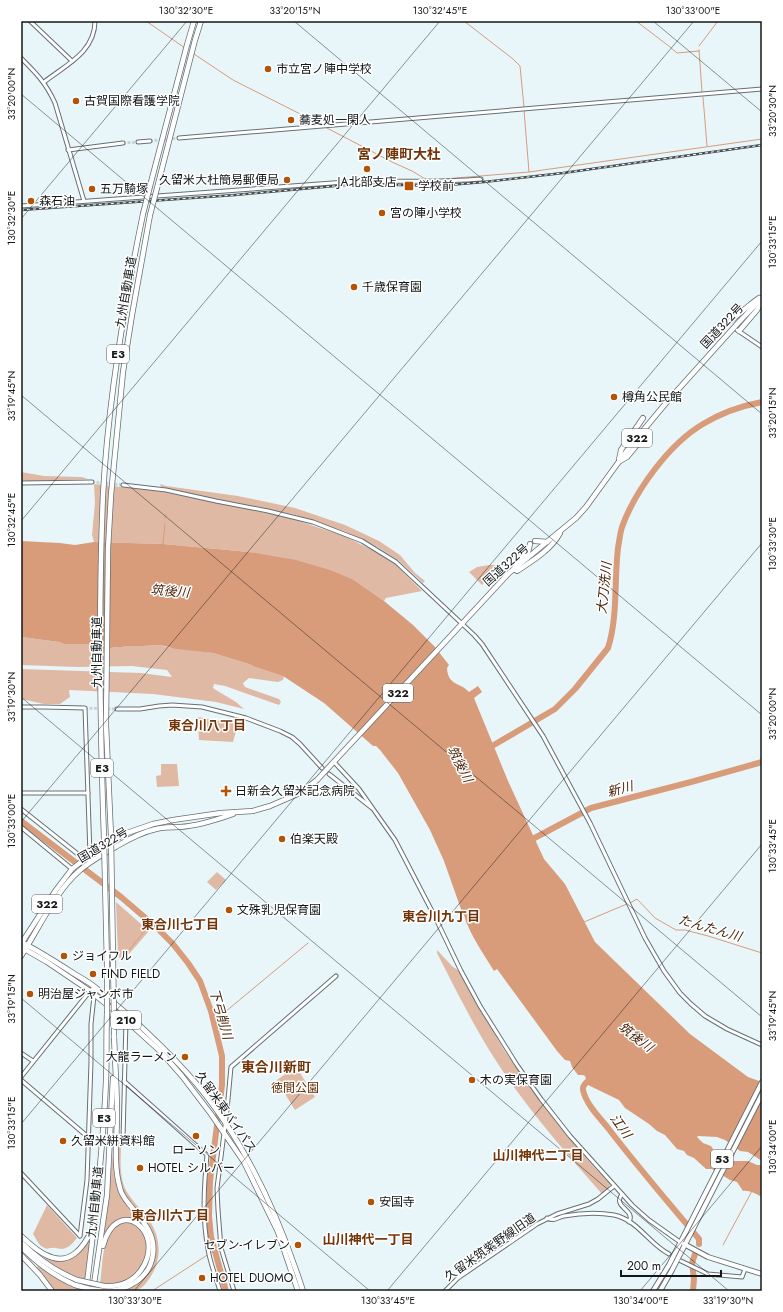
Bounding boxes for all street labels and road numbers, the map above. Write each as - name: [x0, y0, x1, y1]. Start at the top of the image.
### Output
- street label: 九州自動車道: [111, 255, 141, 329]
- street label: 国道322号: [696, 299, 748, 353]
- road number: E3: [107, 345, 129, 363]
- road number: 322: [622, 429, 652, 447]
- street label: 国道322号: [479, 540, 533, 590]
- street label: 九州自動車道: [88, 616, 106, 688]
- road number: 322: [383, 684, 413, 702]
- road number: E3: [91, 759, 113, 777]
- street label: 国道322号: [74, 823, 132, 867]
- road number: 322: [32, 895, 62, 913]
- road number: 210: [111, 1011, 141, 1029]
- street label: 久留米東バイパス: [191, 1068, 261, 1156]
- road number: E3: [93, 1109, 115, 1127]
- road number: 53: [711, 1150, 733, 1168]
- street label: 九州自動車道: [82, 1165, 108, 1239]
- street label: 久留米筑紫野線旧道: [441, 1209, 539, 1285]

